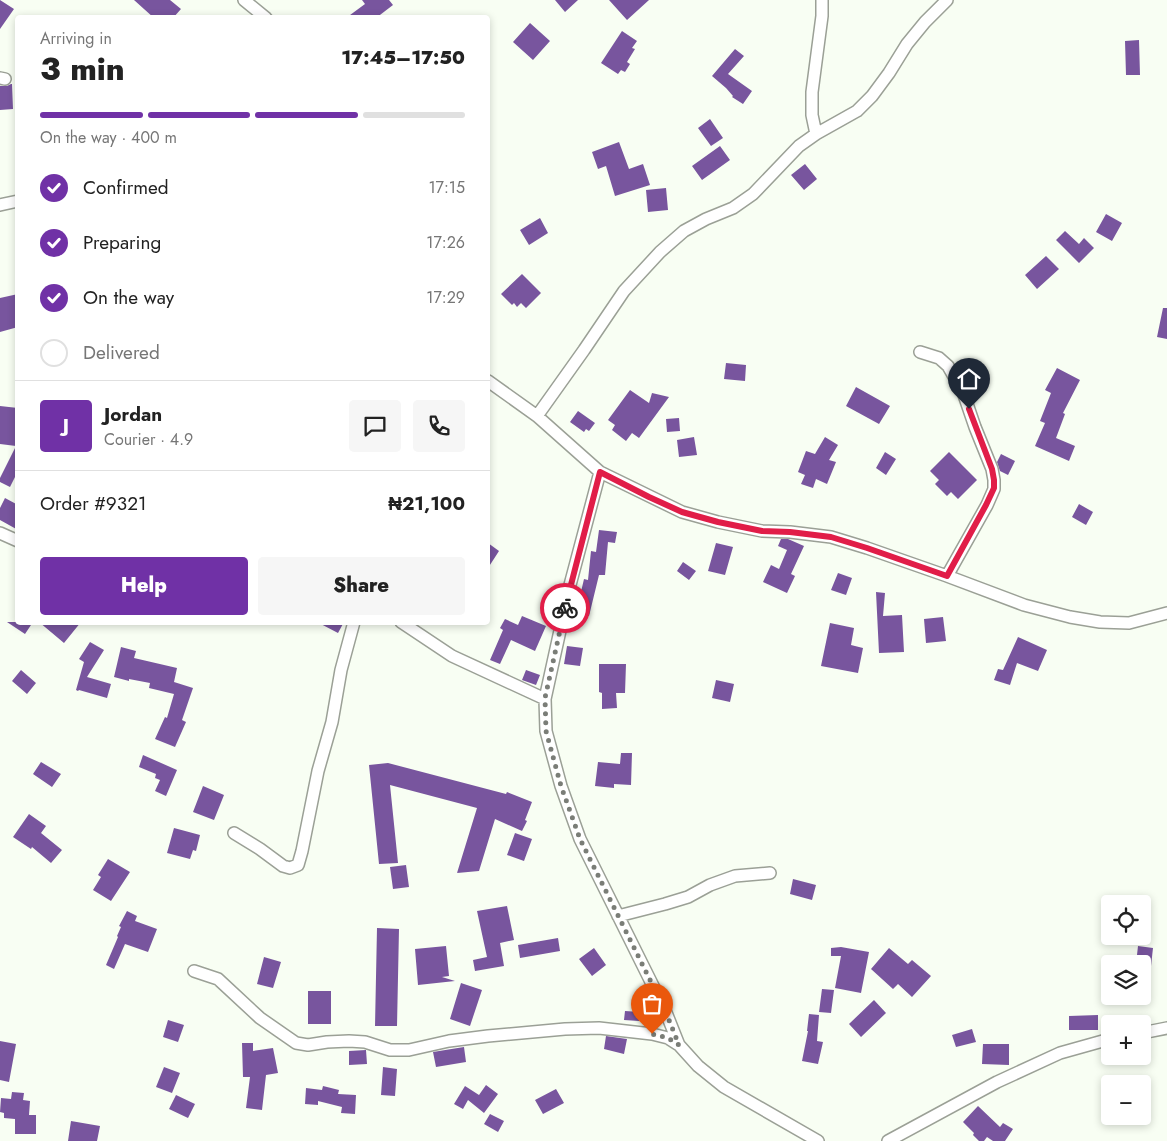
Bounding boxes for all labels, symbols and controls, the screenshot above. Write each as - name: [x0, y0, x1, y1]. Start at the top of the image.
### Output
- text: Arriving in: [40, 27, 112, 50]
- text: 17:45–17:50: [341, 44, 465, 71]
- text: 3 min: [40, 46, 125, 92]
- text: On the way · 400 m: [40, 126, 177, 149]
- icon: check: [40, 174, 68, 202]
- text: Confirmed: [83, 174, 169, 201]
- text: 17:15: [428, 176, 465, 199]
- icon: check: [40, 229, 68, 257]
- text: Preparing: [83, 229, 161, 256]
- text: 17:26: [426, 231, 465, 254]
- icon: check: [40, 284, 68, 312]
- text: On the way: [83, 284, 174, 311]
- text: 17:29: [426, 286, 465, 309]
- text: Delivered: [83, 339, 160, 366]
- pin: [948, 358, 990, 409]
- icon: home: [955, 365, 983, 393]
- button: chat: [349, 400, 401, 452]
- button: phone: [413, 400, 465, 452]
- text: Jordan: [104, 401, 162, 428]
- text: J: [63, 412, 69, 439]
- text: Courier · 4.9: [104, 428, 193, 451]
- text: Order #9321: [40, 490, 147, 517]
- text: ₦21,100: [388, 490, 465, 517]
- button: Help: [40, 557, 248, 615]
- button: Share: [258, 557, 465, 615]
- courier: [540, 583, 590, 633]
- icon: bike: [551, 594, 579, 622]
- map controls: [1101, 895, 1151, 1125]
- button: locate: [1101, 895, 1151, 945]
- button: layers: [1101, 955, 1151, 1005]
- pin: [631, 983, 673, 1034]
- icon: bag: [638, 990, 666, 1018]
- button: +: [1101, 1015, 1151, 1065]
- button: −: [1101, 1075, 1151, 1125]

